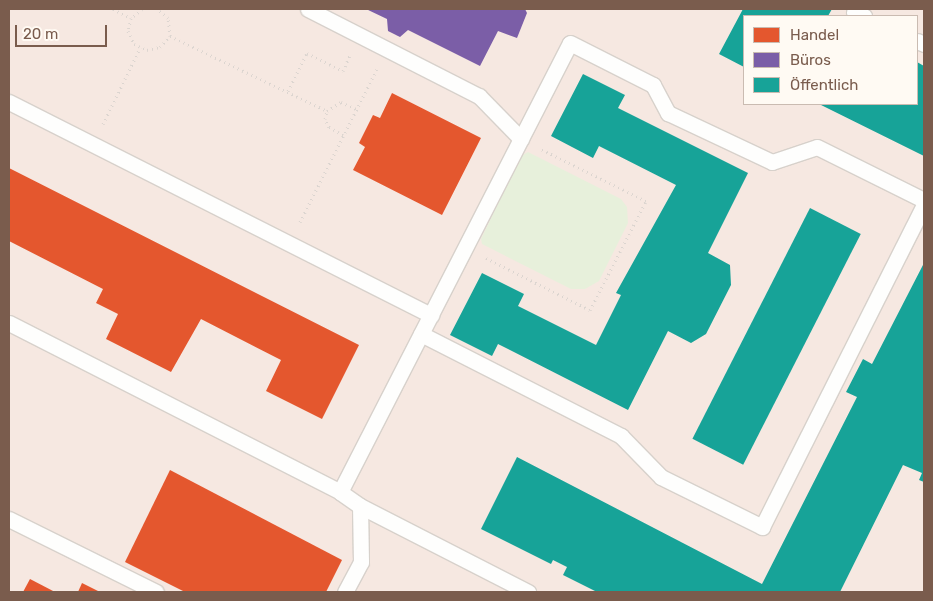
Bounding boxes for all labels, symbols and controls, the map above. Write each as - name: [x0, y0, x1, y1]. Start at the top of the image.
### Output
- scale bar: [18, 15, 110, 47]
- legend: [743, 15, 918, 105]
- text: 20 m: [23, 25, 58, 43]
- text: Handel: [790, 26, 839, 44]
- text: Büros: [790, 51, 831, 69]
- text: Öffentlich: [790, 76, 858, 94]

